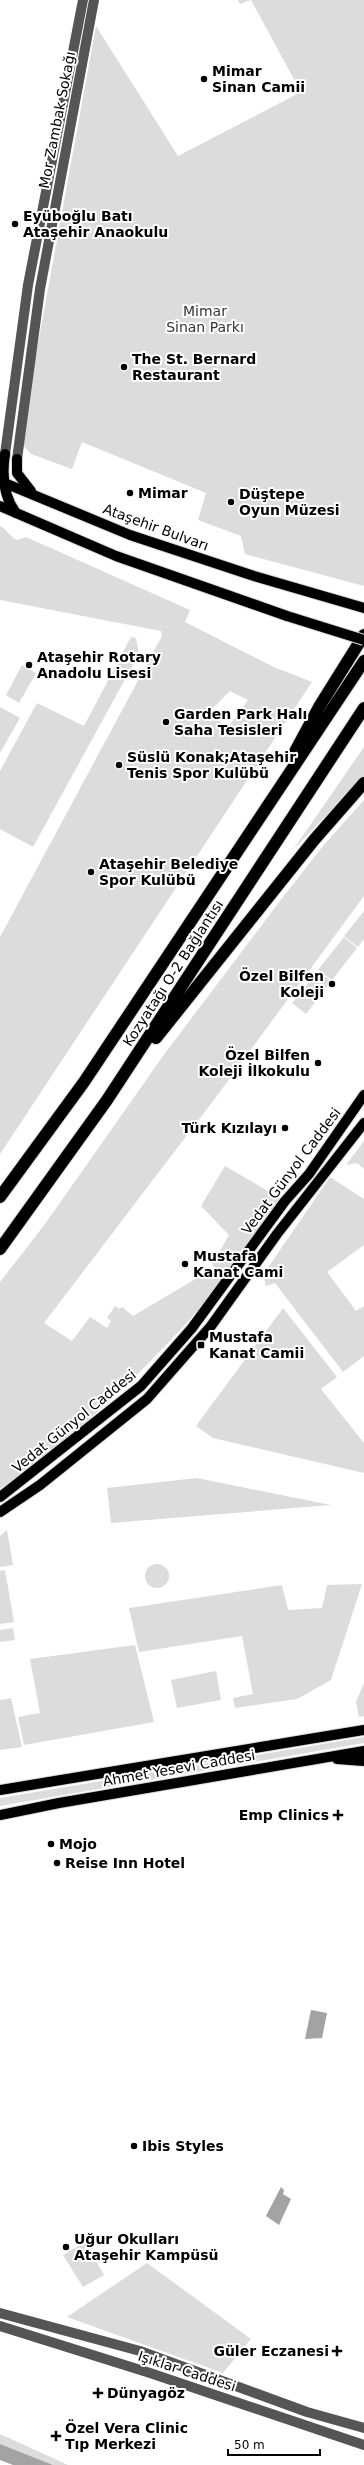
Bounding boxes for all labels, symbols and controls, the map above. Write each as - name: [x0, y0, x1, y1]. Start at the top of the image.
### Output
- street label: Mor Zambak Sokağı: [36, 50, 78, 190]
- place label: Mimar Sinan Camii: [212, 63, 305, 95]
- marker: Mimar Sinan Camii: [199, 74, 209, 84]
- place label: Eyüboğlu Batı Ataşehir Anaokulu: [23, 208, 168, 240]
- marker: Eyüboğlu Batı Ataşehir Anaokulu: [10, 219, 20, 229]
- park label: Mimar Sinan Parkı: [166, 303, 244, 335]
- place label: The St. Bernard Restaurant: [132, 351, 256, 383]
- marker: The St. Bernard Restaurant: [119, 362, 129, 372]
- place label: Mimar: [138, 485, 188, 501]
- place label: Düştepe Oyun Müzesi: [239, 486, 340, 518]
- marker: Mimar: [125, 488, 135, 498]
- marker: Düştepe Oyun Müzesi: [226, 497, 236, 507]
- street label: Ataşehir Bulvarı: [101, 500, 211, 554]
- place label: Ataşehir Rotary Anadolu Lisesi: [37, 649, 161, 681]
- marker: Ataşehir Rotary Anadolu Lisesi: [24, 660, 34, 670]
- place label: Garden Park Halı Saha Tesisleri: [174, 706, 307, 738]
- marker: Garden Park Halı Saha Tesisleri: [161, 717, 171, 727]
- place label: Süslü Konak;Ataşehir Tenis Spor Kulübü: [127, 749, 296, 781]
- marker: Süslü Konak;Ataşehir Tenis Spor Kulübü: [114, 760, 124, 770]
- place label: Ataşehir Belediye Spor Kulübü: [99, 856, 238, 888]
- marker: Ataşehir Belediye Spor Kulübü: [86, 867, 96, 877]
- street label: Kozyatağı O-2 Bağlantısı: [120, 897, 226, 1049]
- place label: Özel Bilfen Koleji: [239, 967, 324, 1000]
- marker: Özel Bilfen Koleji: [327, 979, 337, 989]
- place label: Özel Bilfen Koleji İlkokulu: [198, 1046, 310, 1079]
- marker: Özel Bilfen Koleji İlkokulu: [313, 1058, 323, 1068]
- street label: Vedat Günyol Caddesi: [238, 1105, 344, 1237]
- place label: Türk Kızılayı: [181, 1120, 277, 1136]
- marker: Türk Kızılayı: [280, 1123, 290, 1133]
- place label: Mustafa Kanat Cami: [193, 1248, 283, 1280]
- marker: Mustafa Kanat Cami: [180, 1259, 190, 1269]
- place label: Mustafa Kanat Camii: [209, 1329, 304, 1361]
- marker: Mustafa Kanat Camii: [196, 1340, 206, 1350]
- street label: Vedat Günyol Caddesi: [9, 1366, 139, 1476]
- street label: Ahmet Yesevi Caddesi: [102, 1747, 256, 1789]
- place label: Emp Clinics: [239, 1807, 329, 1823]
- marker: Emp Clinics: [332, 1809, 344, 1821]
- place label: Mojo: [59, 1836, 97, 1852]
- marker: Mojo: [46, 1839, 56, 1849]
- place label: Reise Inn Hotel: [65, 1855, 185, 1871]
- marker: Reise Inn Hotel: [52, 1858, 62, 1868]
- place label: Ibis Styles: [142, 2138, 224, 2154]
- marker: Ibis Styles: [129, 2141, 139, 2151]
- place label: Uğur Okulları Ataşehir Kampüsü: [74, 2231, 219, 2263]
- marker: Uğur Okulları Ataşehir Kampüsü: [61, 2242, 71, 2252]
- place label: Güler Eczanesi: [213, 2343, 329, 2359]
- marker: Güler Eczanesi: [332, 2346, 342, 2356]
- street label: Işıklar Caddesi: [136, 2348, 238, 2394]
- place label: Dünyagöz: [107, 2385, 185, 2401]
- marker: Dünyagöz: [92, 2387, 104, 2399]
- place label: Özel Vera Clinic Tıp Merkezi: [65, 2419, 188, 2452]
- marker: Özel Vera Clinic Tıp Merkezi: [50, 2430, 62, 2442]
- scale bar: [228, 2431, 320, 2457]
- text: 50 m: [234, 2438, 265, 2452]

